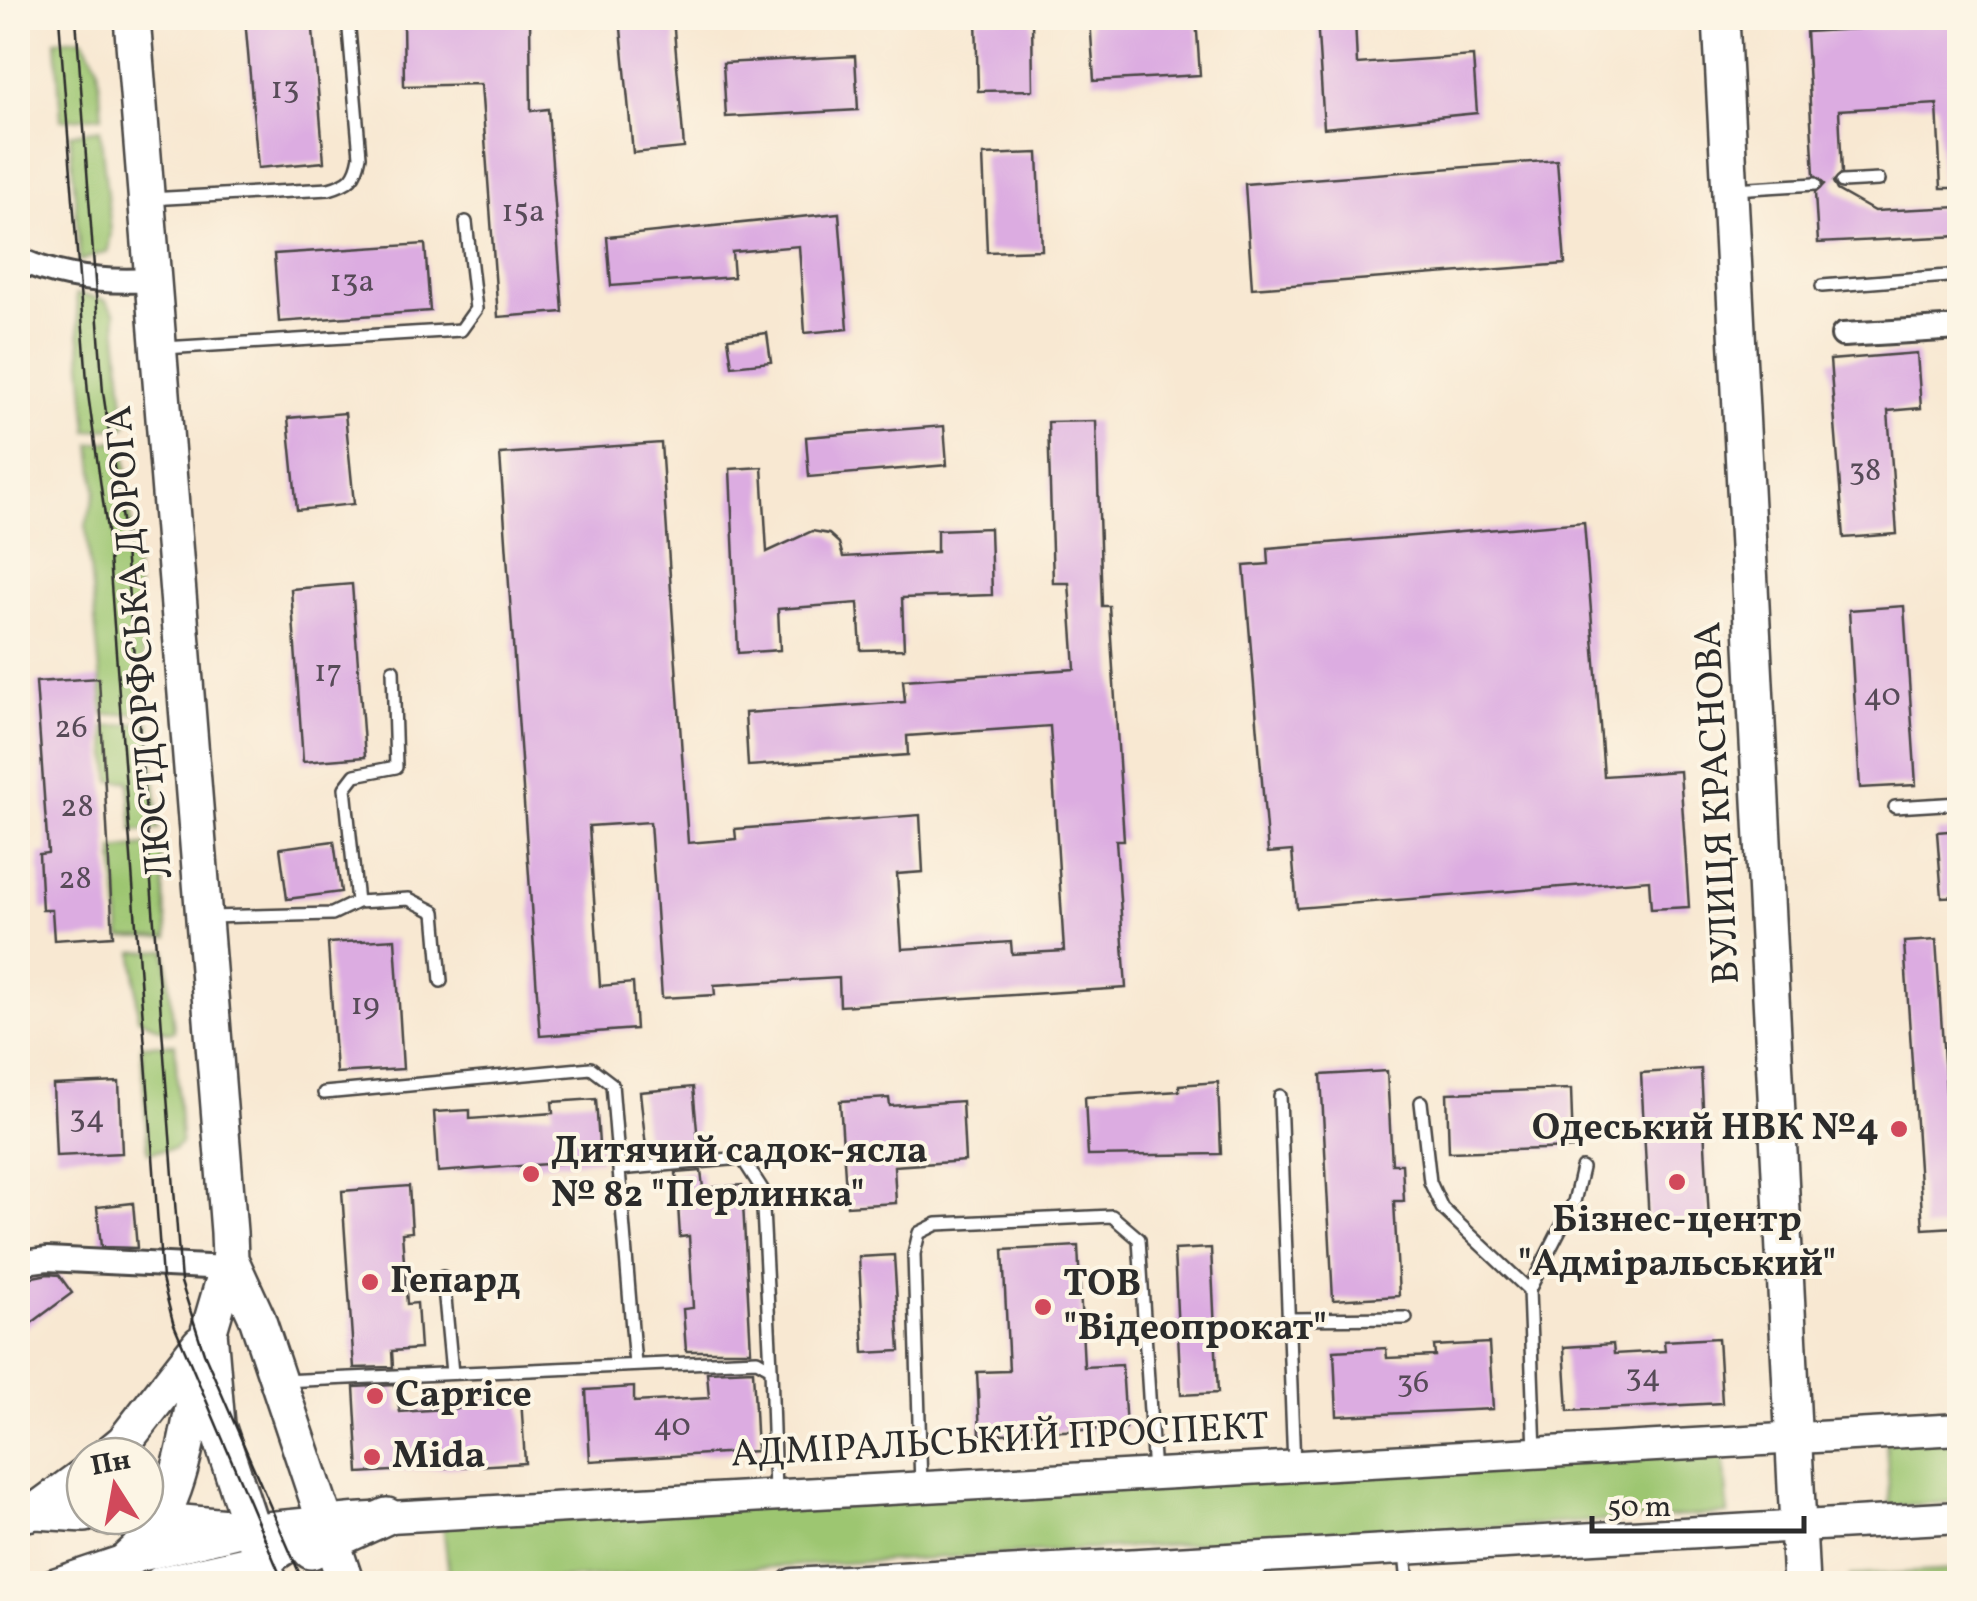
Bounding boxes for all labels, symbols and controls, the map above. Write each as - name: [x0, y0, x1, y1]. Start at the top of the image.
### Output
- house number: 13: [271, 68, 299, 112]
- house number: 15а: [501, 191, 545, 235]
- house number: 13а: [330, 261, 374, 305]
- street label: ЛЮСТДОРФСЬКА ДОРОГА: [94, 403, 188, 881]
- house number: 38: [1849, 450, 1881, 494]
- street label: ВУЛИЦЯ КРАСНОВА: [1683, 620, 1755, 986]
- house number: 17: [314, 651, 342, 695]
- house number: 40: [1863, 675, 1901, 719]
- house number: 26: [54, 707, 88, 751]
- house number: 28: [60, 786, 94, 830]
- house number: 28: [58, 858, 92, 902]
- house number: 19: [350, 984, 380, 1028]
- house number: 34: [69, 1097, 105, 1141]
- place label: Одеський НВК №4: [1532, 1103, 1879, 1156]
- marker: Одеський НВК №4: [1888, 1118, 1910, 1140]
- place label: Дитячий садок-ясла № 82 "Перлинка": [551, 1126, 928, 1223]
- marker: Дитячий садок-ясла № 82 "Перлинка": [520, 1163, 542, 1185]
- marker: Бізнес-центр "Адміральський": [1666, 1171, 1688, 1193]
- place label: Бізнес-центр "Адміральський": [1518, 1195, 1836, 1292]
- place label: Гепард: [390, 1256, 520, 1309]
- place label: ТОВ "Відеопрокат": [1063, 1259, 1327, 1356]
- marker: Гепард: [359, 1271, 381, 1293]
- marker: ТОВ "Відеопрокат": [1032, 1296, 1054, 1318]
- house number: 34: [1625, 1356, 1661, 1400]
- house number: 36: [1397, 1362, 1429, 1406]
- place label: Caprice: [395, 1370, 532, 1423]
- marker: Caprice: [364, 1385, 386, 1407]
- street label: АДМІРАЛЬСЬКИЙ ПРОСПЕКТ: [730, 1401, 1270, 1483]
- house number: 40: [653, 1405, 691, 1449]
- place label: Mida: [392, 1431, 485, 1484]
- north arrow: [65, 1436, 165, 1536]
- text: Пн: [87, 1441, 134, 1487]
- marker: Mida: [361, 1446, 383, 1468]
- scale bar: [1592, 1471, 1804, 1533]
- text: 50 m: [1607, 1487, 1671, 1529]

